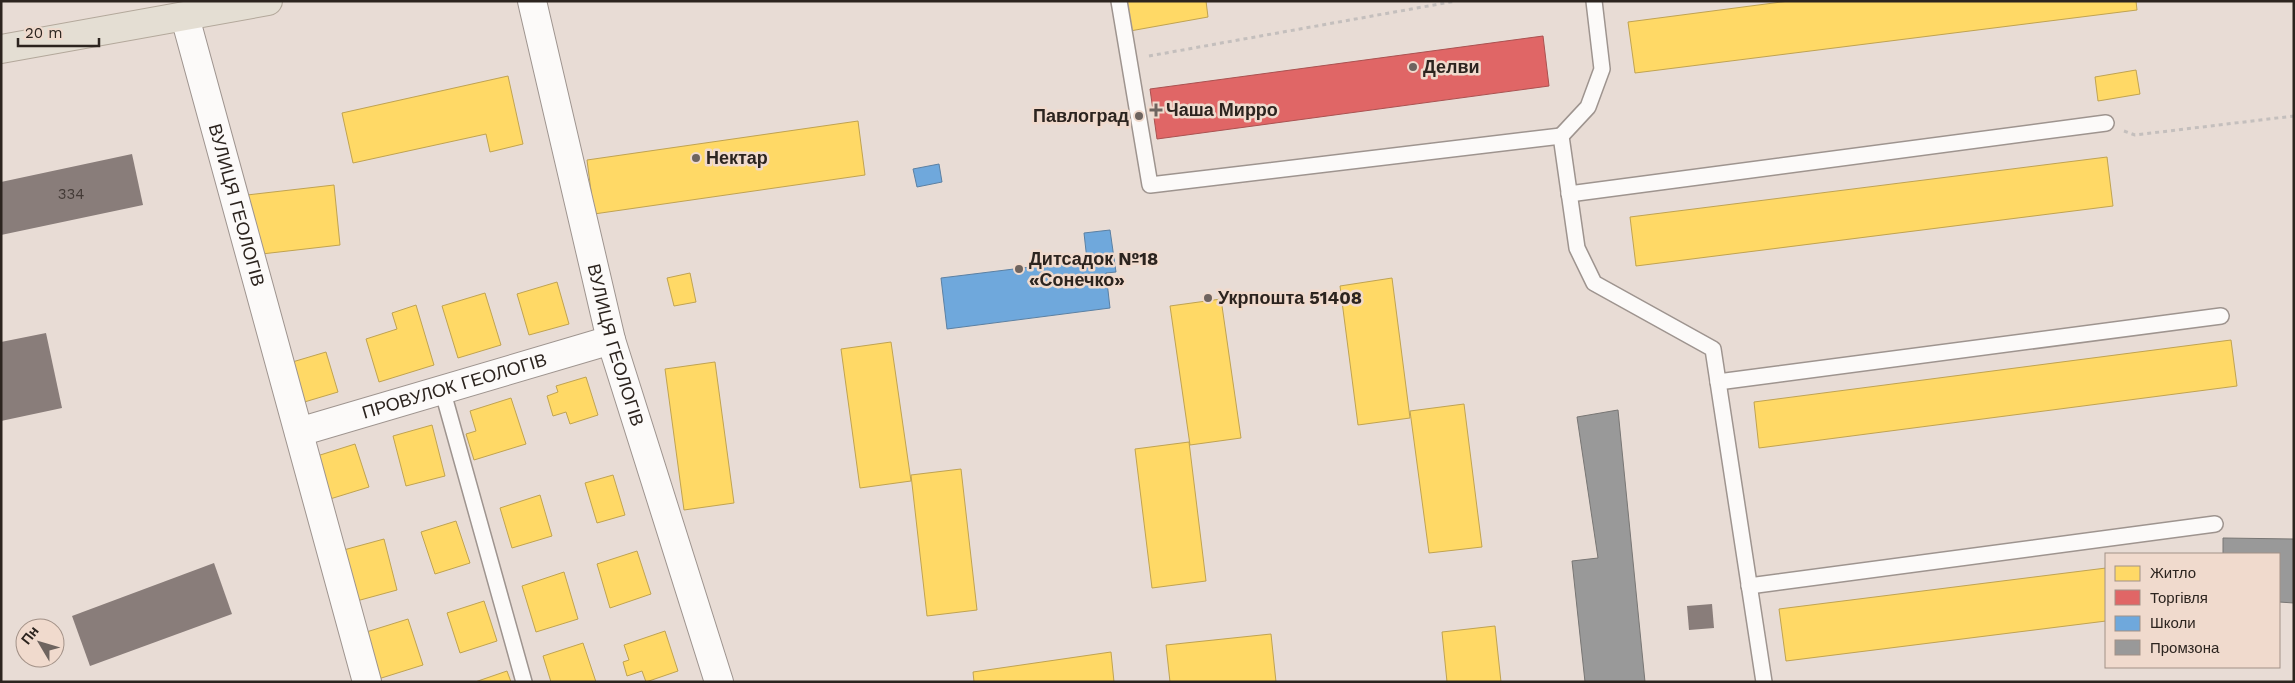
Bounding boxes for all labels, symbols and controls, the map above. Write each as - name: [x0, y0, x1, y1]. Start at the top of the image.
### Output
- scale bar: [18, 15, 99, 47]
- text: 20 m: [25, 24, 63, 42]
- place label: Делви: [1423, 56, 1480, 77]
- marker: Делви: [1407, 61, 1419, 73]
- place label: Чаша Мирро: [1166, 99, 1278, 120]
- marker: Чаша Мирро: [1150, 104, 1162, 116]
- place label: Павлоград: [1033, 105, 1130, 126]
- marker: Павлоград: [1133, 110, 1145, 122]
- street label: ВУЛИЦЯ ГЕОЛОГІВ: [205, 121, 269, 289]
- place label: Нектар: [706, 147, 768, 168]
- marker: Нектар: [690, 152, 702, 164]
- house number: 334: [58, 185, 84, 203]
- place label: Дитсадок №18 «Сонечко»: [1029, 248, 1158, 290]
- street label: ВУЛИЦЯ ГЕОЛОГІВ: [584, 262, 649, 429]
- marker: Дитсадок №18 «Сонечко»: [1013, 263, 1025, 275]
- place label: Укрпошта 51408: [1218, 287, 1362, 308]
- marker: Укрпошта 51408: [1202, 292, 1214, 304]
- street label: ПРОВУЛОК ГЕОЛОГІВ: [359, 349, 549, 423]
- legend: [2105, 553, 2280, 668]
- text: Житло: [2150, 564, 2196, 582]
- text: Торгівля: [2150, 589, 2208, 607]
- text: Школи: [2150, 614, 2196, 632]
- north arrow: [15, 618, 65, 668]
- text: Пн: [18, 623, 42, 647]
- text: Промзона: [2150, 639, 2220, 657]

